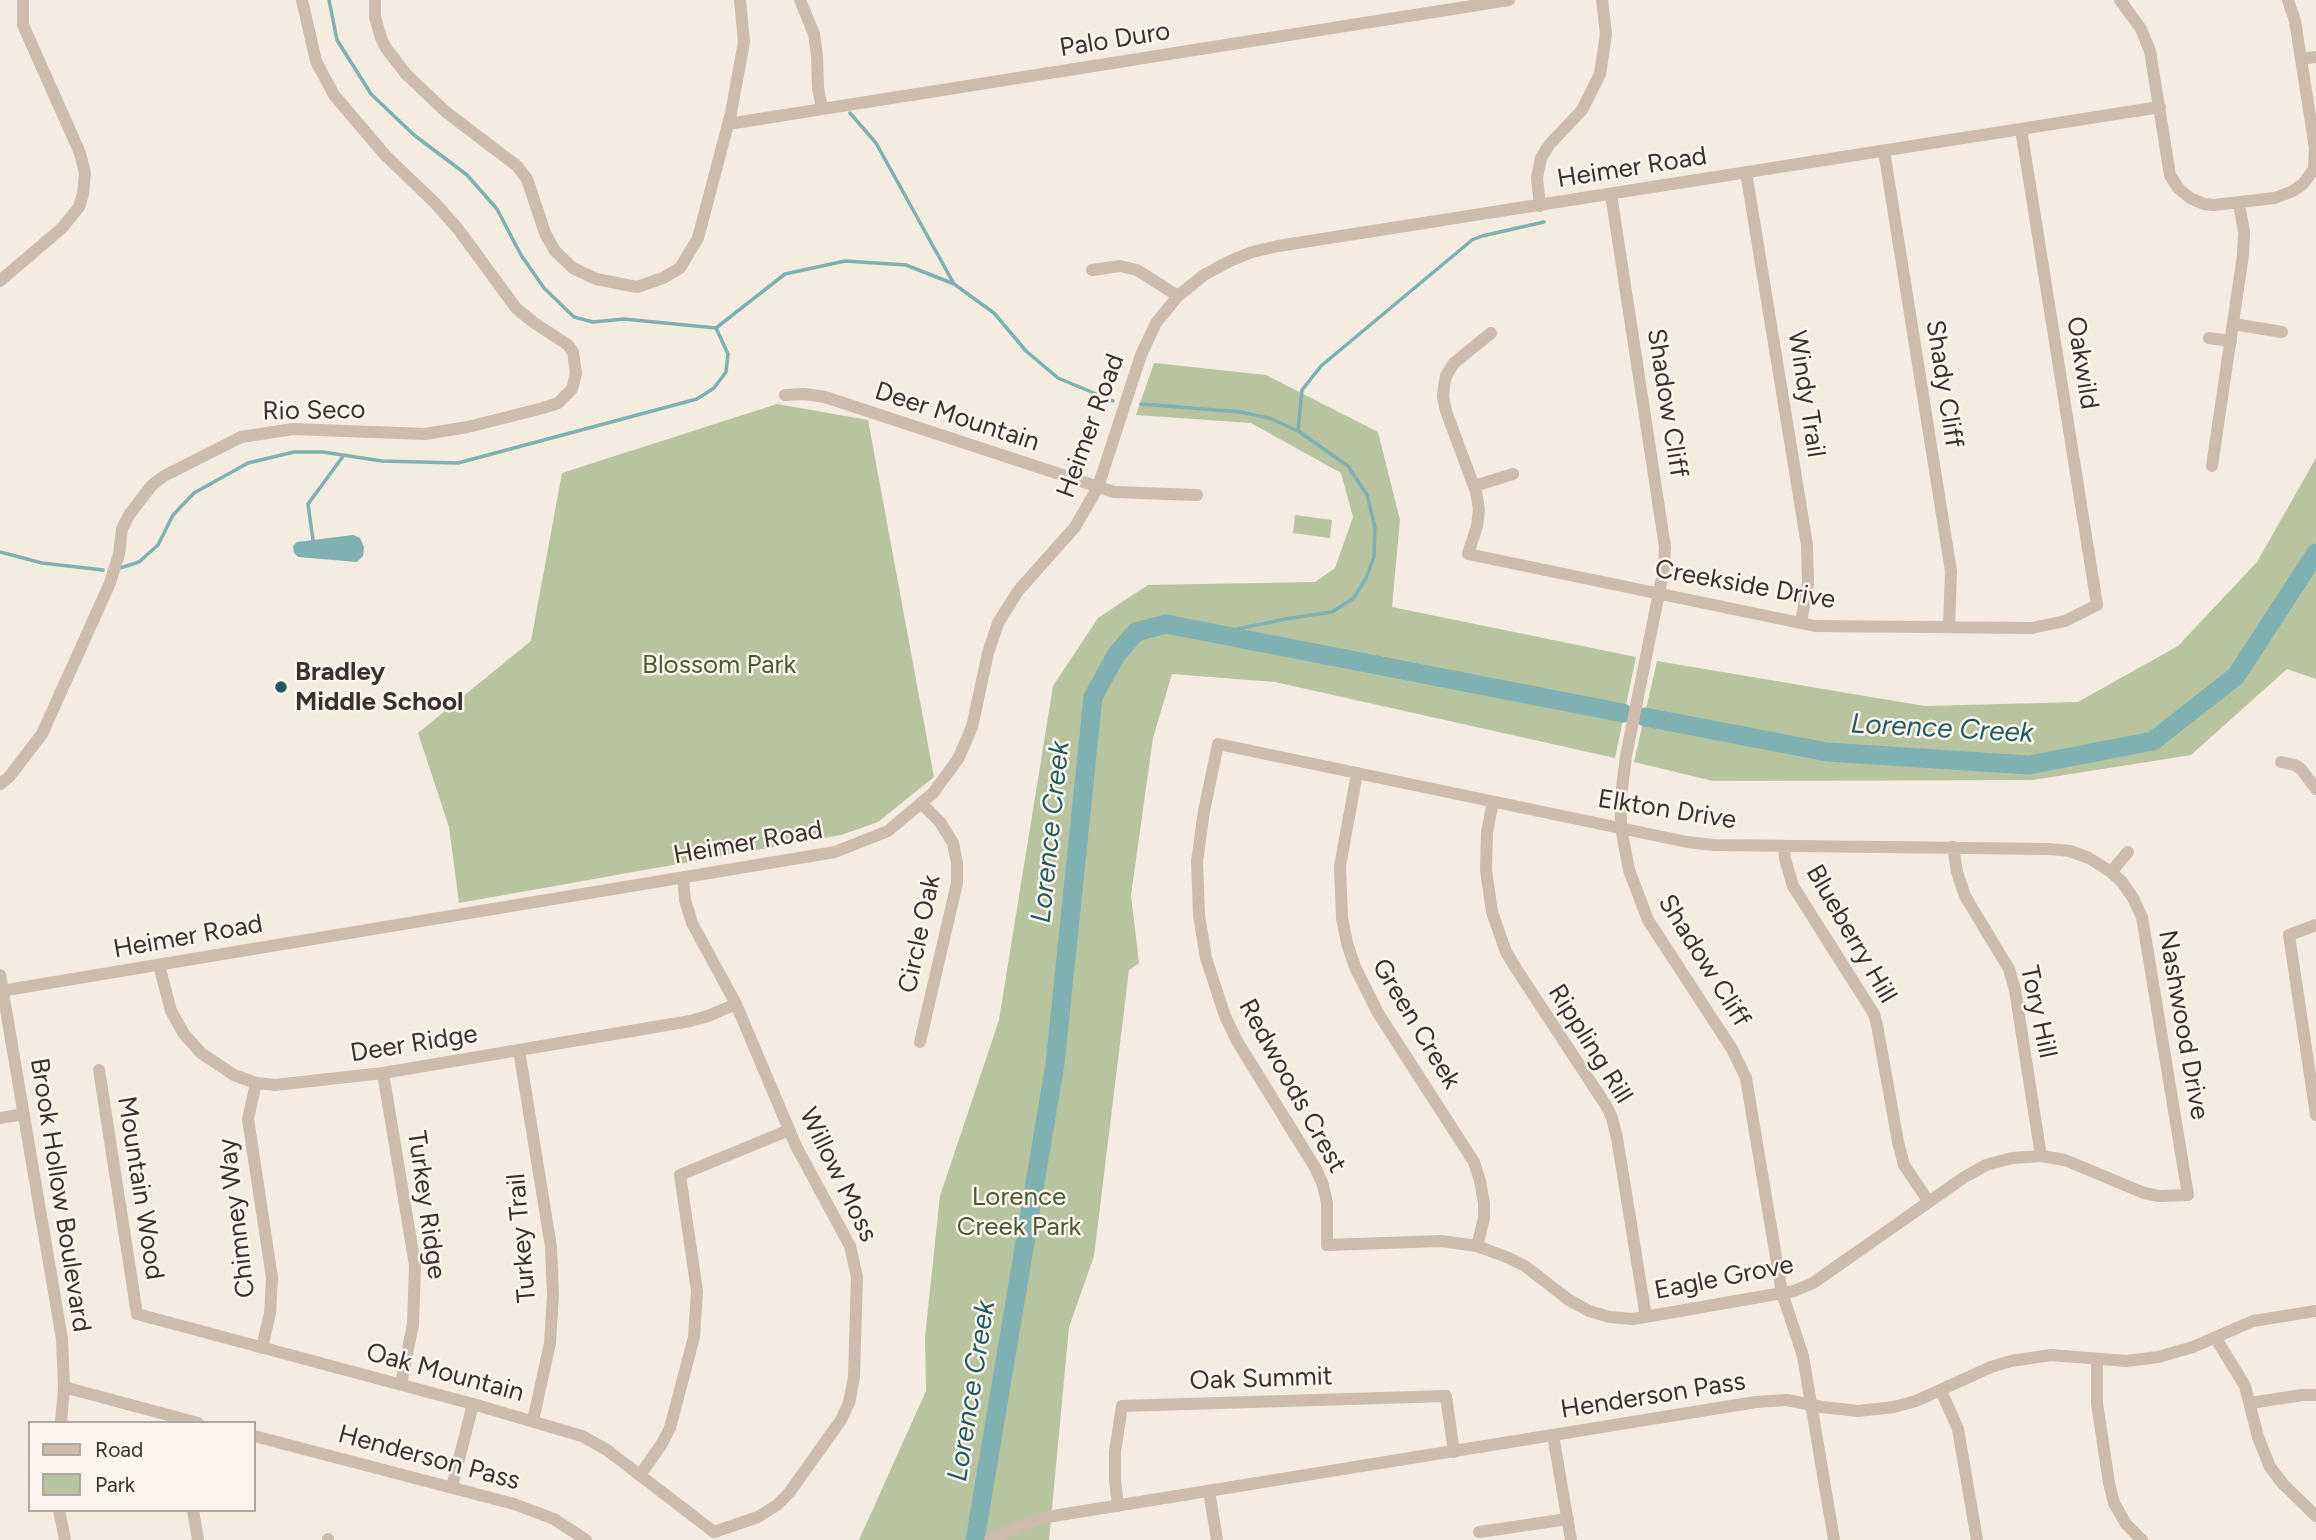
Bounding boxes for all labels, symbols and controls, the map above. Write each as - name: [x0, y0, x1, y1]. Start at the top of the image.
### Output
- street label: Palo Duro: [1057, 16, 1173, 64]
- street label: Heimer Road: [1555, 141, 1709, 195]
- street label: Oakwild: [2059, 314, 2105, 412]
- street label: Shady Cliff: [1919, 318, 1969, 450]
- street label: Shadow Cliff: [1640, 326, 1694, 480]
- street label: Windy Trail: [1781, 328, 1831, 460]
- street label: Heimer Road: [1050, 350, 1132, 502]
- street label: Deer Mountain: [871, 376, 1043, 458]
- street label: Rio Seco: [262, 395, 366, 427]
- street label: Creekside Drive: [1652, 554, 1838, 616]
- park label: Blossom Park: [642, 649, 796, 681]
- place label: Bradley Middle School: [295, 656, 463, 718]
- marker: Bradley Middle School: [273, 679, 289, 695]
- water label: Lorence Creek: [1850, 707, 2034, 751]
- water label: Lorence Creek: [1025, 739, 1077, 925]
- street label: Elkton Drive: [1596, 784, 1738, 836]
- street label: Heimer Road: [671, 815, 825, 871]
- street label: Blueberry Hill: [1799, 859, 1903, 1009]
- street label: Circle Oak: [892, 872, 948, 996]
- street label: Shadow Cliff: [1651, 889, 1757, 1033]
- street label: Heimer Road: [111, 909, 265, 965]
- street label: Nashwood Drive: [2151, 928, 2215, 1122]
- street label: Green Creek: [1365, 953, 1467, 1095]
- street label: Tory Hill: [2013, 963, 2063, 1061]
- street label: Rippling Rill: [1541, 979, 1639, 1109]
- street label: Redwoods Crest: [1231, 994, 1353, 1178]
- street label: Deer Ridge: [348, 1019, 480, 1069]
- street label: Brook Hollow Boulevard: [23, 1056, 97, 1334]
- street label: Mountain Wood: [110, 1094, 170, 1282]
- street label: Willow Moss: [792, 1103, 884, 1247]
- street label: Turkey Ridge: [400, 1129, 452, 1281]
- street label: Chimney Way: [212, 1136, 262, 1300]
- street label: Turkey Trail: [501, 1172, 543, 1304]
- park label: Lorence Creek Park: [957, 1181, 1081, 1242]
- street label: Eagle Grove: [1652, 1249, 1796, 1307]
- water label: Lorence Creek: [941, 1298, 1003, 1484]
- street label: Oak Mountain: [363, 1337, 527, 1409]
- street label: Oak Summit: [1189, 1361, 1333, 1397]
- street label: Henderson Pass: [1558, 1366, 1748, 1426]
- street label: Henderson Pass: [335, 1419, 523, 1497]
- legend: [28, 1421, 256, 1512]
- text: Road: [95, 1437, 143, 1462]
- text: Park: [95, 1472, 135, 1497]

